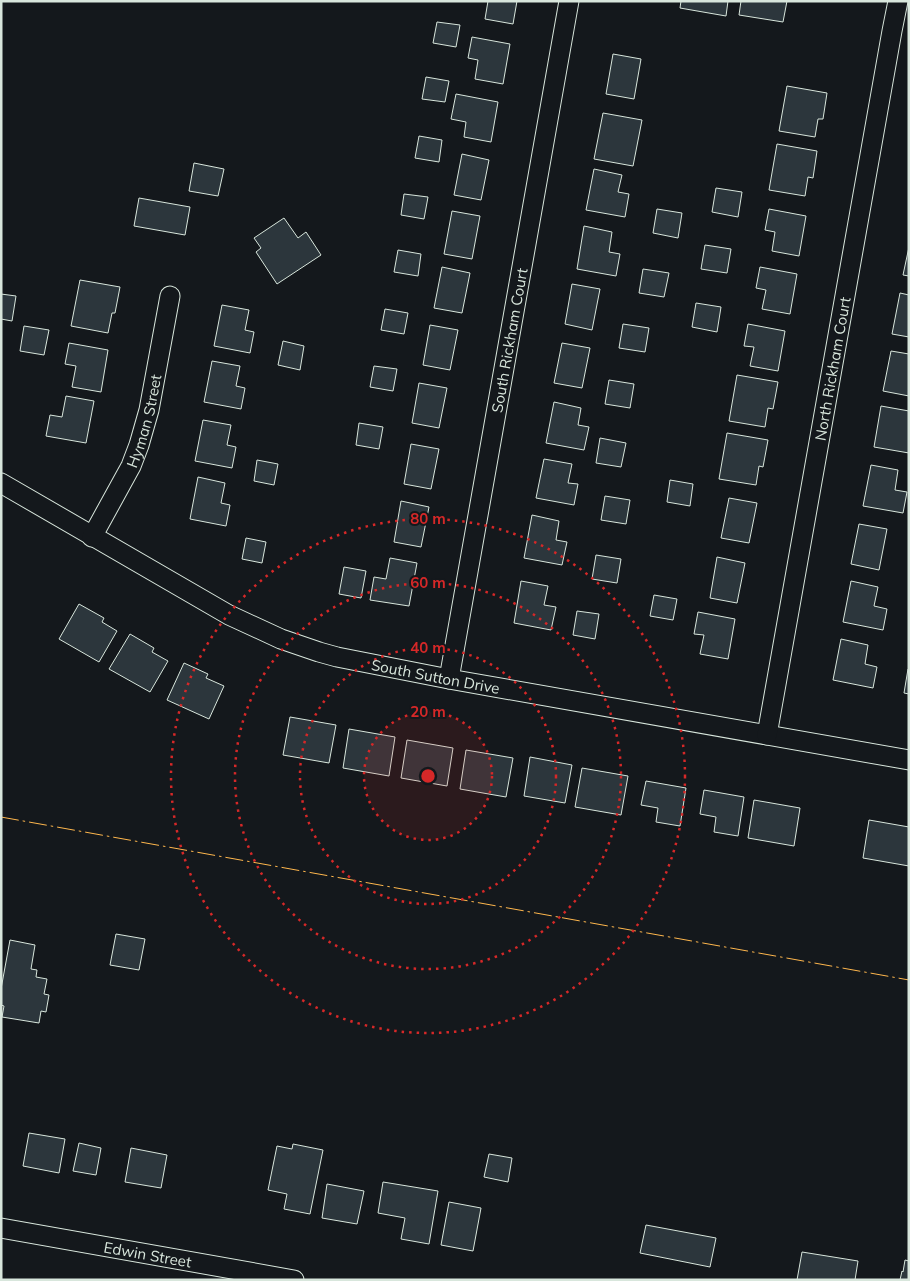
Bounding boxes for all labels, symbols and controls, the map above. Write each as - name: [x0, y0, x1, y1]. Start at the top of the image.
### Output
- street label: South Rickham Court: [487, 266, 531, 414]
- street label: North Rickham Court: [810, 295, 854, 442]
- street label: Hyman Street: [122, 373, 165, 470]
- text: 80 m: [410, 509, 446, 528]
- text: 60 m: [410, 573, 446, 592]
- text: 40 m: [410, 638, 446, 657]
- street label: South Sutton Drive: [370, 654, 501, 697]
- text: 20 m: [410, 702, 446, 721]
- centre of rings: [419, 767, 437, 785]
- street label: Edwin Street: [102, 1237, 193, 1271]

